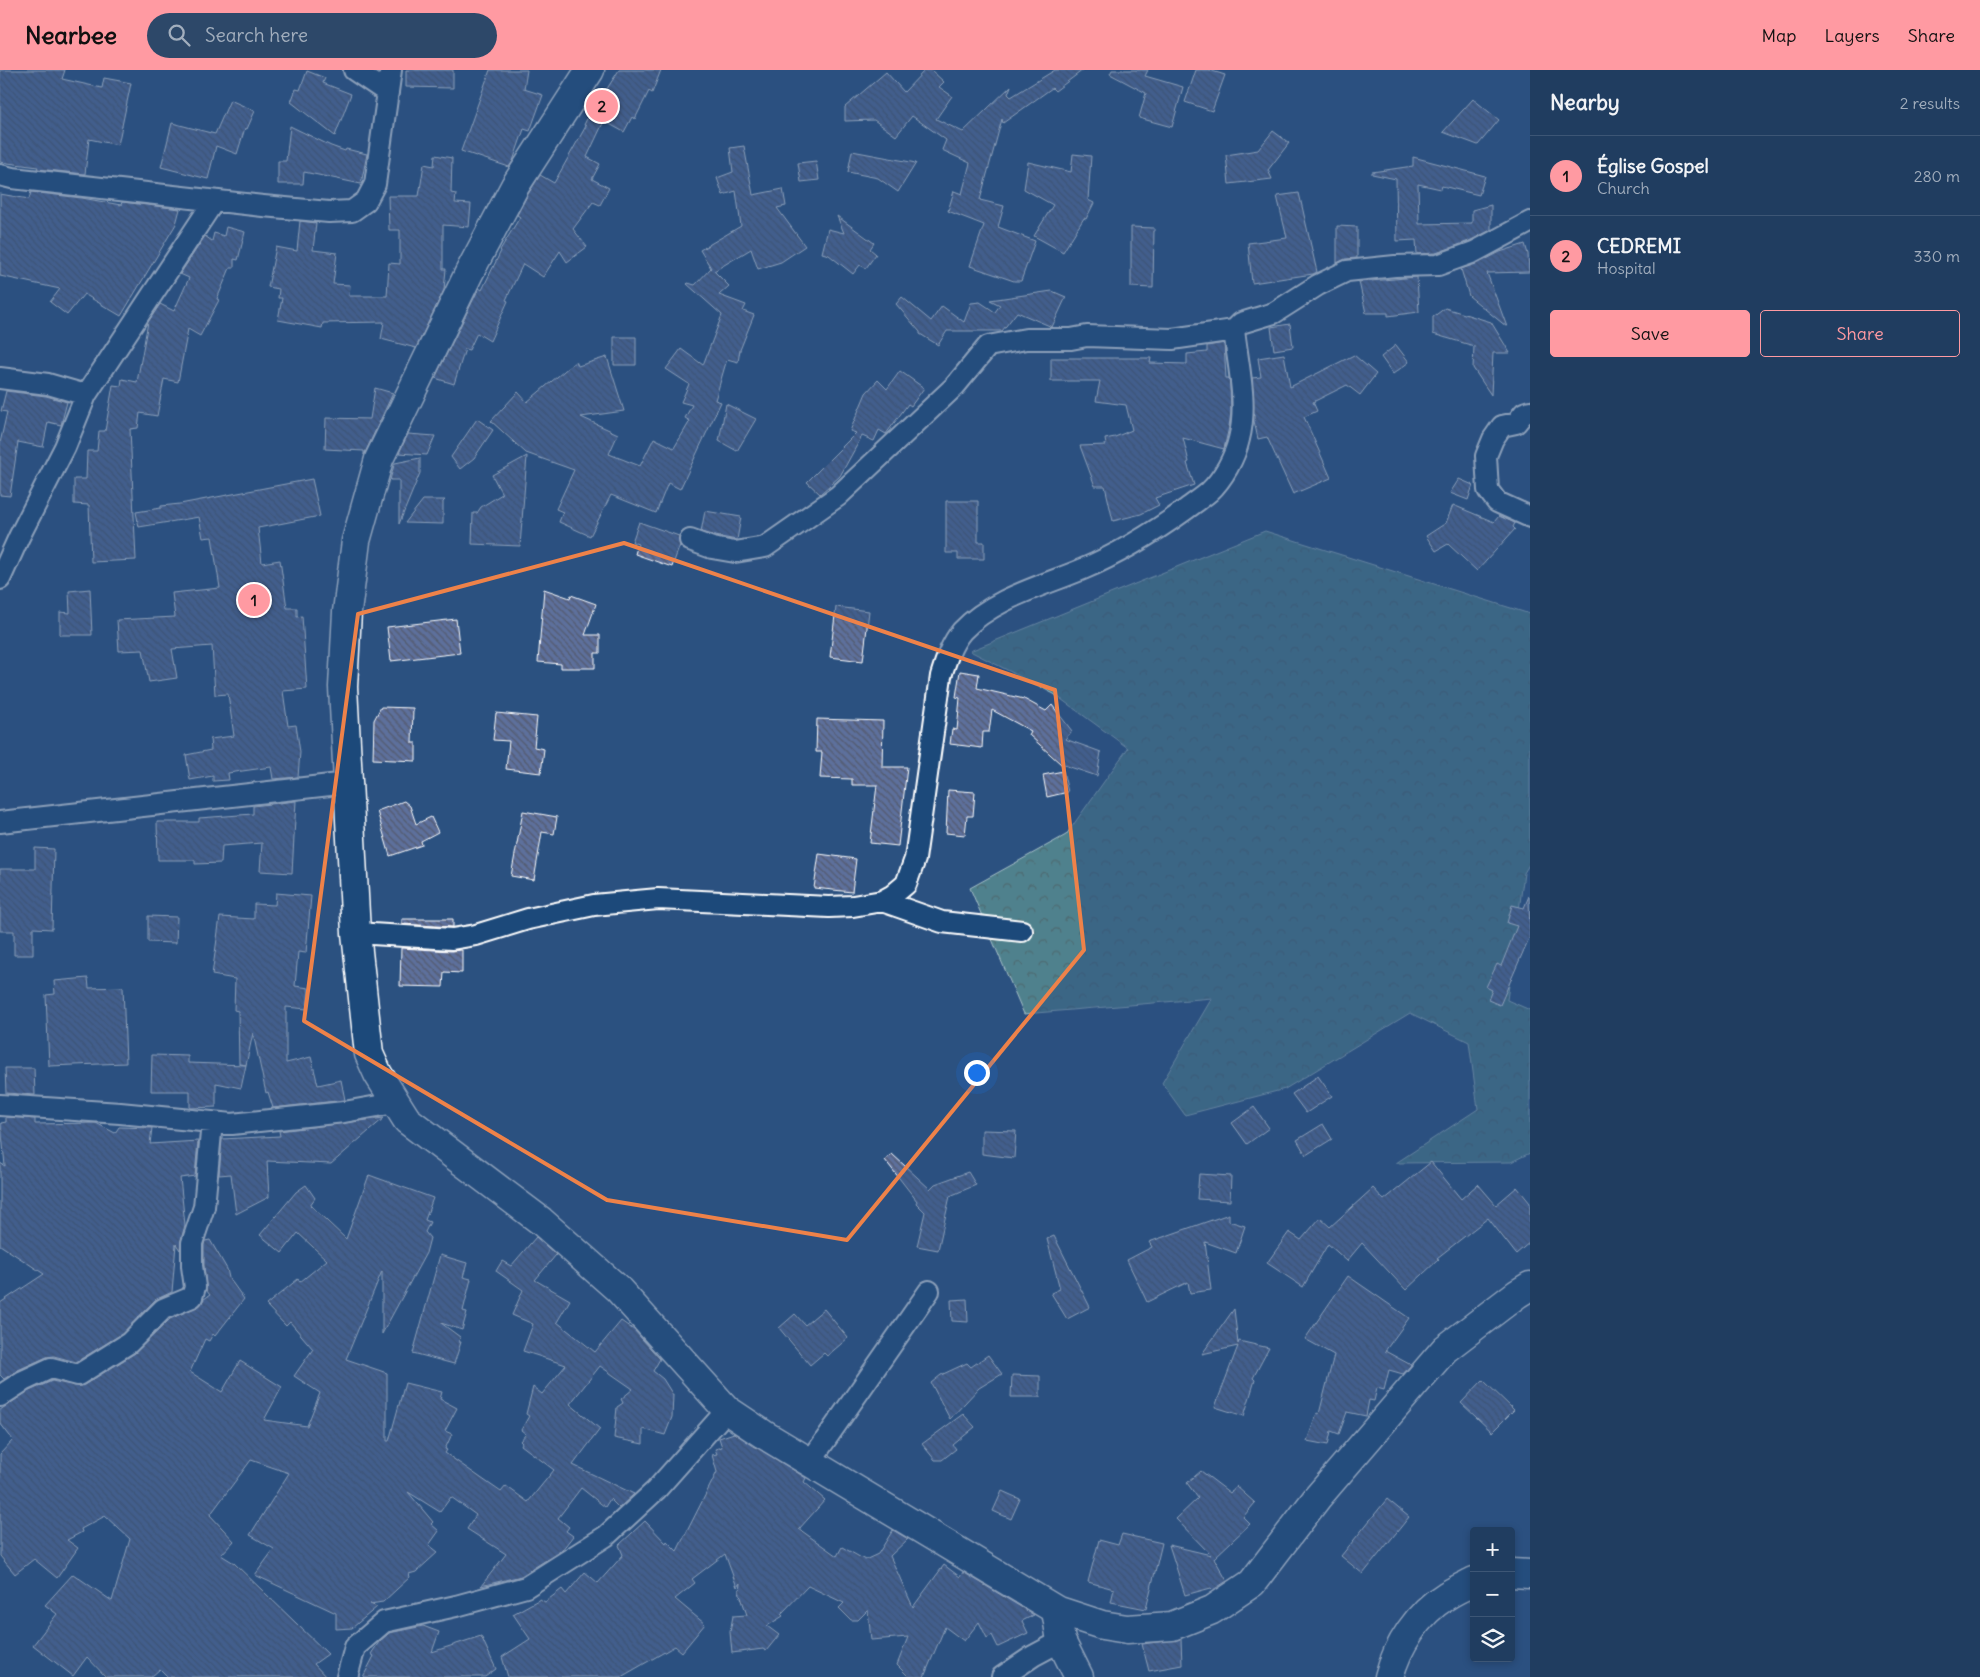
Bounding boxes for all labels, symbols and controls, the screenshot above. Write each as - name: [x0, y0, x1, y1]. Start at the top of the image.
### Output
- search box: [147, 13, 497, 58]
- text: Nearbee: [25, 20, 117, 50]
- icon: search: [165, 21, 193, 49]
- text: Search here: [205, 23, 308, 47]
- text: Map: [1761, 24, 1796, 47]
- text: Layers: [1824, 24, 1880, 47]
- text: Share: [1908, 24, 1955, 47]
- pin: 2: [586, 87, 618, 125]
- text: Nearby: [1550, 89, 1620, 116]
- text: 2 results: [1900, 93, 1960, 113]
- text: Église Gospel: [1597, 154, 1709, 178]
- text: 1: [1563, 166, 1569, 186]
- text: 280 m: [1914, 166, 1960, 186]
- text: Church: [1597, 178, 1650, 198]
- text: CEDREMI: [1597, 234, 1681, 258]
- text: 2: [1562, 246, 1570, 266]
- text: 330 m: [1913, 246, 1960, 266]
- text: Hospital: [1597, 258, 1656, 278]
- button: Save: [1550, 310, 1750, 357]
- button: Share: [1760, 310, 1960, 357]
- pin: 1: [238, 581, 270, 619]
- your location: [964, 1060, 990, 1086]
- map controls: [1470, 1527, 1515, 1662]
- button: +: [1470, 1527, 1515, 1572]
- button: −: [1470, 1572, 1515, 1617]
- button: layers: [1470, 1617, 1515, 1662]

